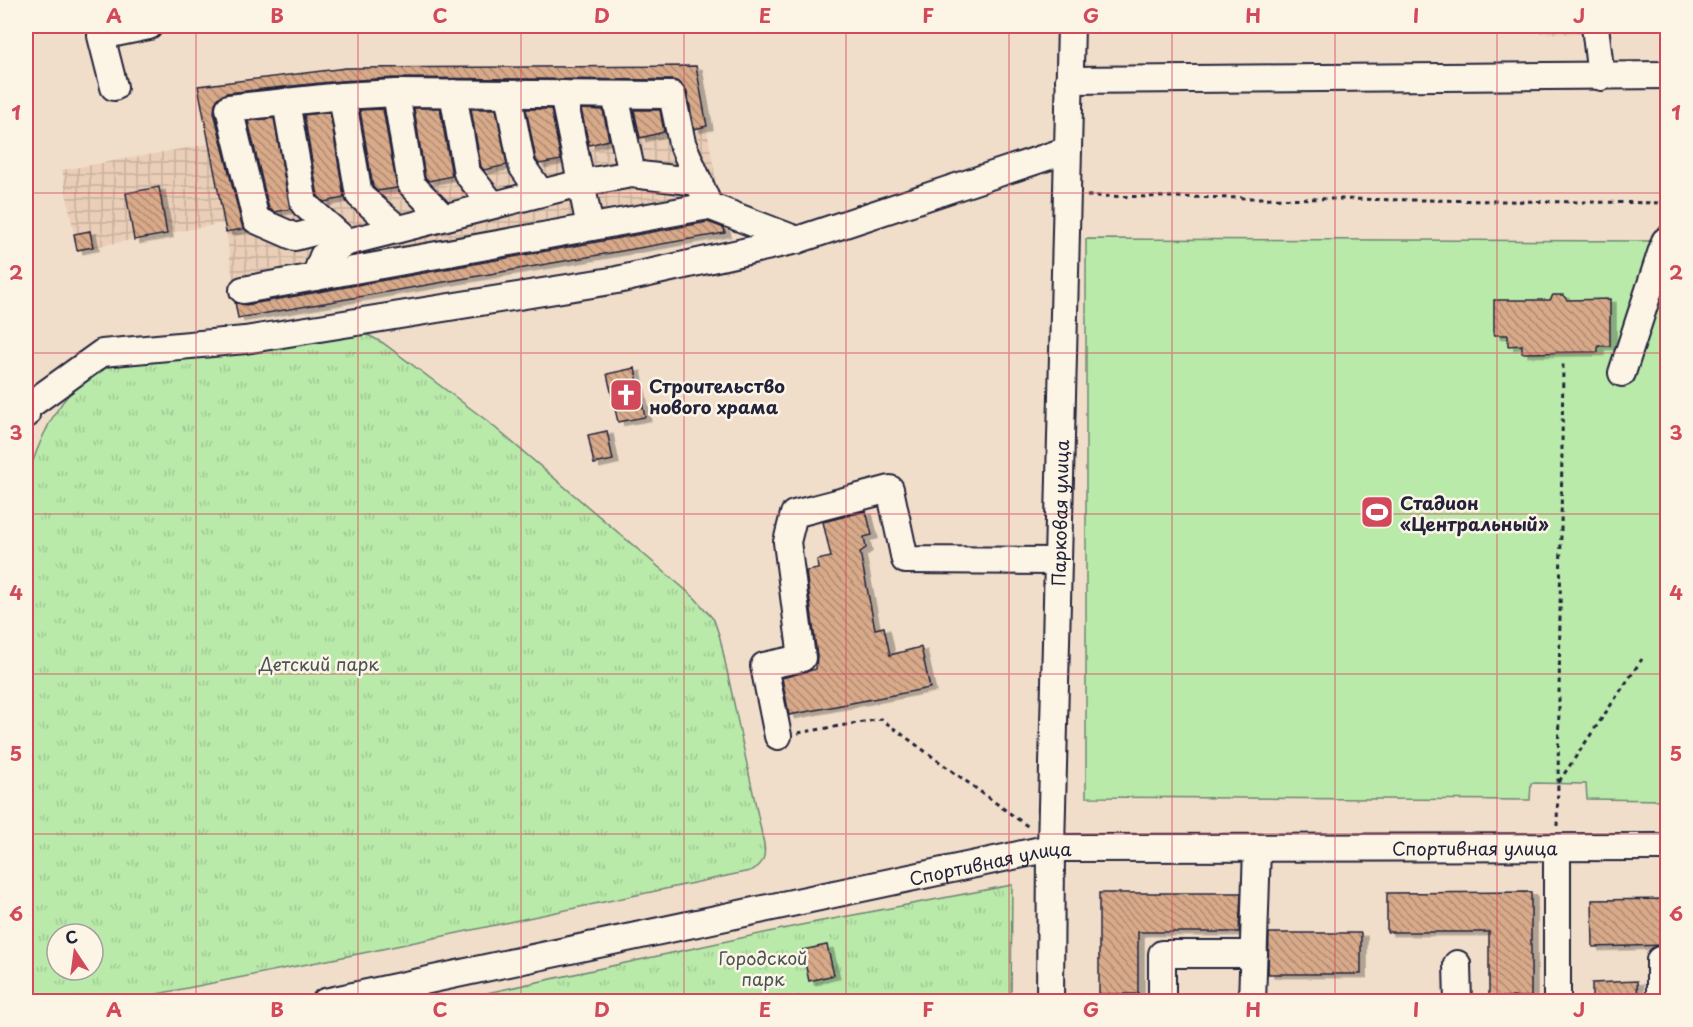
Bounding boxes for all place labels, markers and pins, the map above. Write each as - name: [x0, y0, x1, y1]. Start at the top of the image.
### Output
- place label: Строительство нового храма: [649, 372, 785, 420]
- church icon: Строительство нового храма: [608, 377, 644, 413]
- place label: Стадион «Центральный»: [1400, 489, 1549, 537]
- sports icon: Стадион «Центральный»: [1359, 494, 1395, 530]

